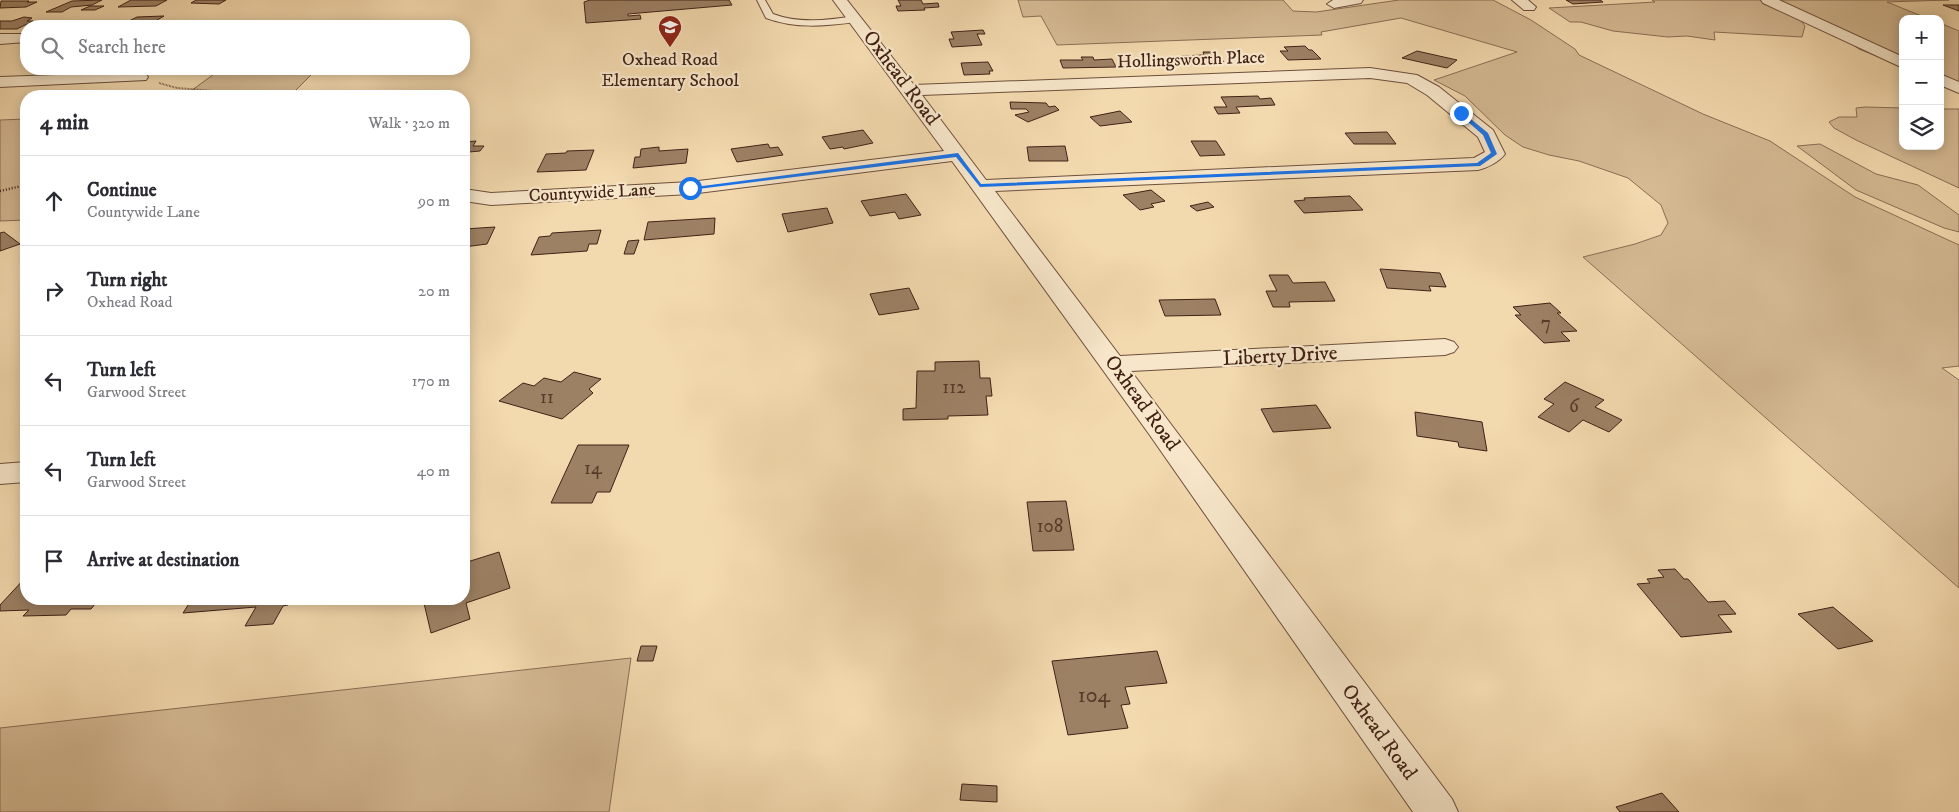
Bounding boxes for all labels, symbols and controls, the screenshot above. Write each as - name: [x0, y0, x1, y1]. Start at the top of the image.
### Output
- school or university icon: Oxhead Road Elementary School: [657, 14, 683, 48]
- map controls: [1899, 15, 1944, 150]
- button: +: [1899, 15, 1944, 60]
- search box: [20, 20, 470, 75]
- street label: Oxhead Road: [857, 25, 945, 131]
- icon: search: [38, 34, 66, 62]
- text: Search here: [78, 36, 166, 59]
- street label: Hollingsworth Place: [1117, 46, 1265, 74]
- place label: Oxhead Road Elementary School: [601, 49, 739, 92]
- button: −: [1899, 60, 1944, 105]
- route end: [1450, 102, 1473, 125]
- button: layers: [1899, 105, 1944, 150]
- text: 4 min: [40, 110, 89, 136]
- text: Walk · 320 m: [368, 113, 450, 133]
- route start: [679, 177, 702, 200]
- text: Continue: [87, 179, 157, 202]
- street label: Countywide Lane: [528, 179, 656, 207]
- icon: ahead: [40, 187, 68, 215]
- text: 90 m: [418, 191, 450, 211]
- text: Countywide Lane: [87, 202, 200, 222]
- text: Turn right: [87, 269, 167, 292]
- icon: right: [40, 277, 68, 305]
- text: 20 m: [418, 281, 450, 301]
- text: Oxhead Road: [87, 292, 173, 312]
- house number: 7: [1541, 312, 1551, 335]
- street label: Liberty Drive: [1222, 340, 1338, 372]
- street label: Oxhead Road: [1099, 350, 1186, 456]
- text: Turn left: [87, 359, 156, 382]
- icon: left: [40, 367, 68, 395]
- text: 170 m: [412, 371, 450, 391]
- house number: 112: [942, 376, 966, 399]
- text: Garwood Street: [87, 382, 186, 402]
- house number: 11: [540, 386, 554, 409]
- house number: 6: [1569, 395, 1580, 418]
- text: Turn left: [87, 449, 156, 472]
- icon: left: [40, 457, 68, 485]
- house number: 14: [584, 457, 603, 480]
- text: 40 m: [417, 461, 450, 481]
- text: Garwood Street: [87, 472, 186, 492]
- house number: 108: [1037, 515, 1063, 538]
- icon: arrive: [40, 547, 68, 575]
- text: Arrive at destination: [87, 549, 239, 572]
- street label: Oxhead Road: [1336, 679, 1423, 785]
- house number: 104: [1078, 682, 1112, 709]

